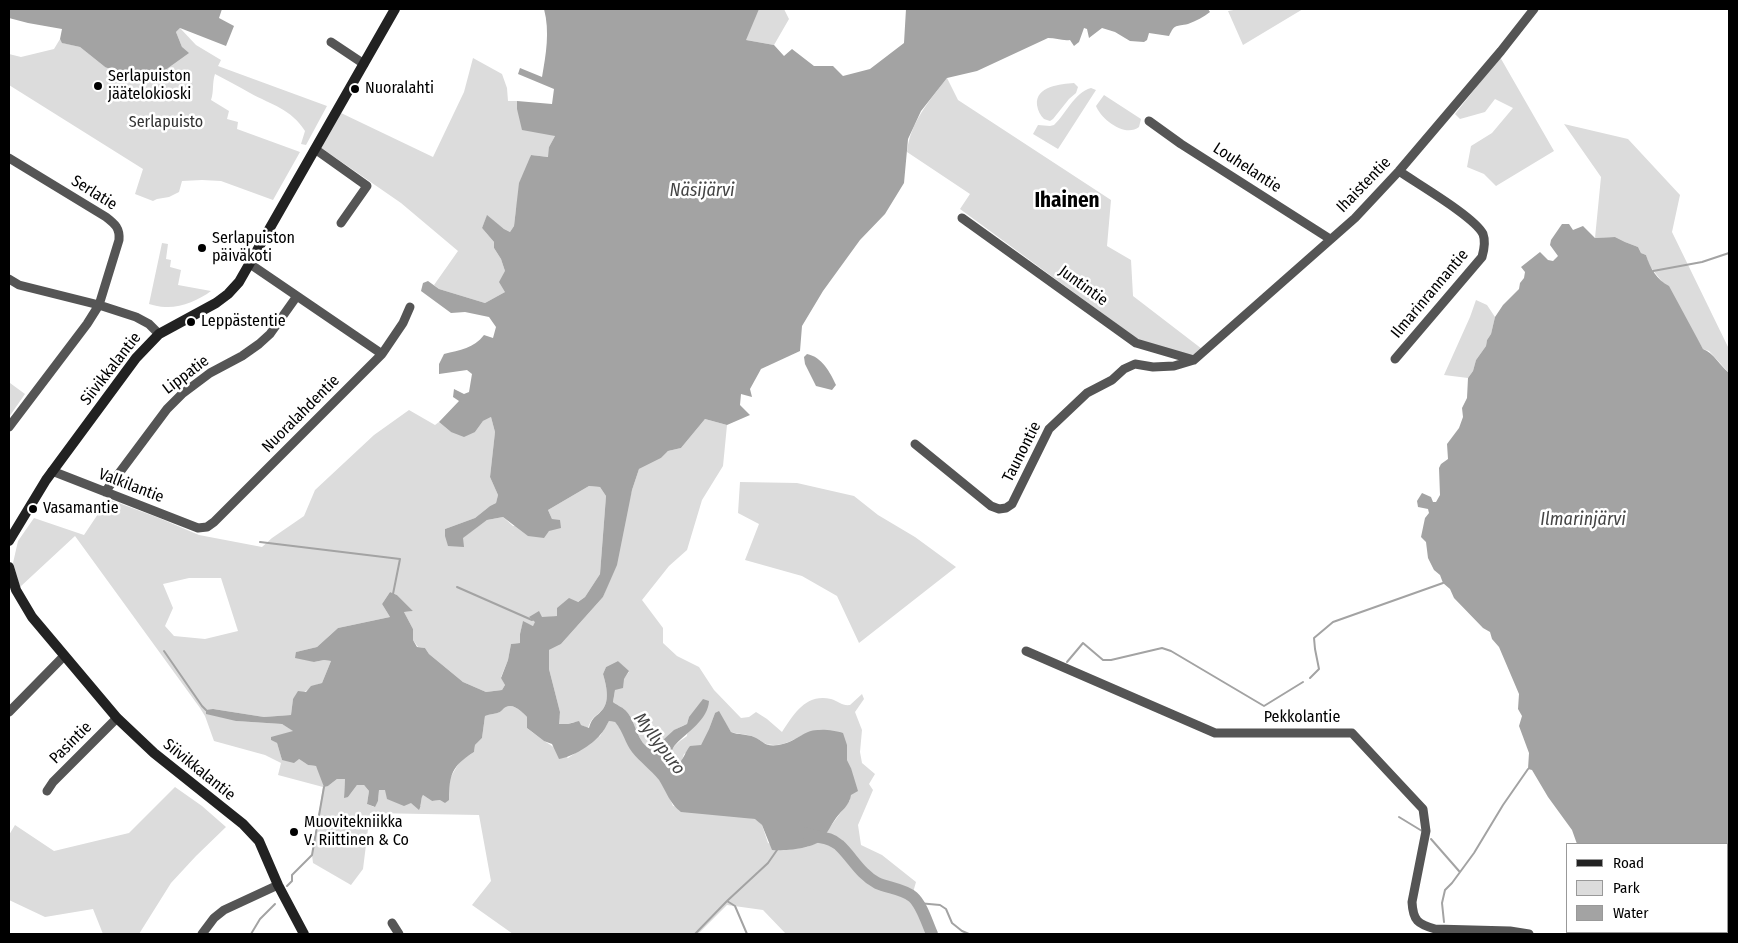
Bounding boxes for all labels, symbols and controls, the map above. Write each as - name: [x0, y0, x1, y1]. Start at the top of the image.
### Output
- place label: Serlapuiston jäätelokioski: [108, 67, 191, 105]
- place label: Nuoralahti: [365, 79, 434, 99]
- marker: Serlapuiston jäätelokioski: [92, 80, 104, 92]
- marker: Nuoralahti: [349, 83, 361, 95]
- park label: Serlapuisto: [129, 113, 203, 133]
- street label: Louhelantie: [1209, 139, 1285, 197]
- street label: Ihaistentie: [1333, 153, 1395, 217]
- street label: Serlatie: [67, 171, 121, 215]
- water label: Näsijärvi: [669, 180, 735, 202]
- district label: Ihainen: [1034, 188, 1100, 214]
- place label: Serlapuiston päiväkoti: [212, 229, 295, 267]
- marker: Serlapuiston päiväkoti: [196, 242, 208, 254]
- street label: Ilmarinrannantie: [1387, 246, 1473, 342]
- street label: Juntintie: [1055, 262, 1111, 310]
- place label: Leppästentie: [201, 312, 286, 332]
- marker: Leppästentie: [185, 316, 197, 328]
- street label: Siivikkalantie: [77, 329, 145, 409]
- street label: Lippatie: [159, 351, 213, 399]
- street label: Nuoralahdentie: [258, 371, 344, 457]
- street label: Taunontie: [999, 419, 1045, 485]
- street label: Valkilantie: [96, 465, 166, 507]
- place label: Vasamantie: [43, 499, 119, 519]
- marker: Vasamantie: [27, 503, 39, 515]
- water label: Ilmarinjärvi: [1540, 509, 1626, 531]
- street label: Pekkolantie: [1264, 708, 1340, 728]
- water label: Myllypuro: [629, 709, 689, 779]
- street label: Pasintie: [46, 718, 96, 768]
- street label: Siivikkalantie: [159, 735, 239, 805]
- place label: Muovitekniikka V. Riittinen & Co: [304, 813, 409, 851]
- marker: Muovitekniikka V. Riittinen & Co: [288, 826, 300, 838]
- legend: [1566, 843, 1728, 933]
- text: Road: [1613, 854, 1644, 872]
- text: Park: [1613, 879, 1640, 897]
- text: Water: [1613, 904, 1648, 922]

